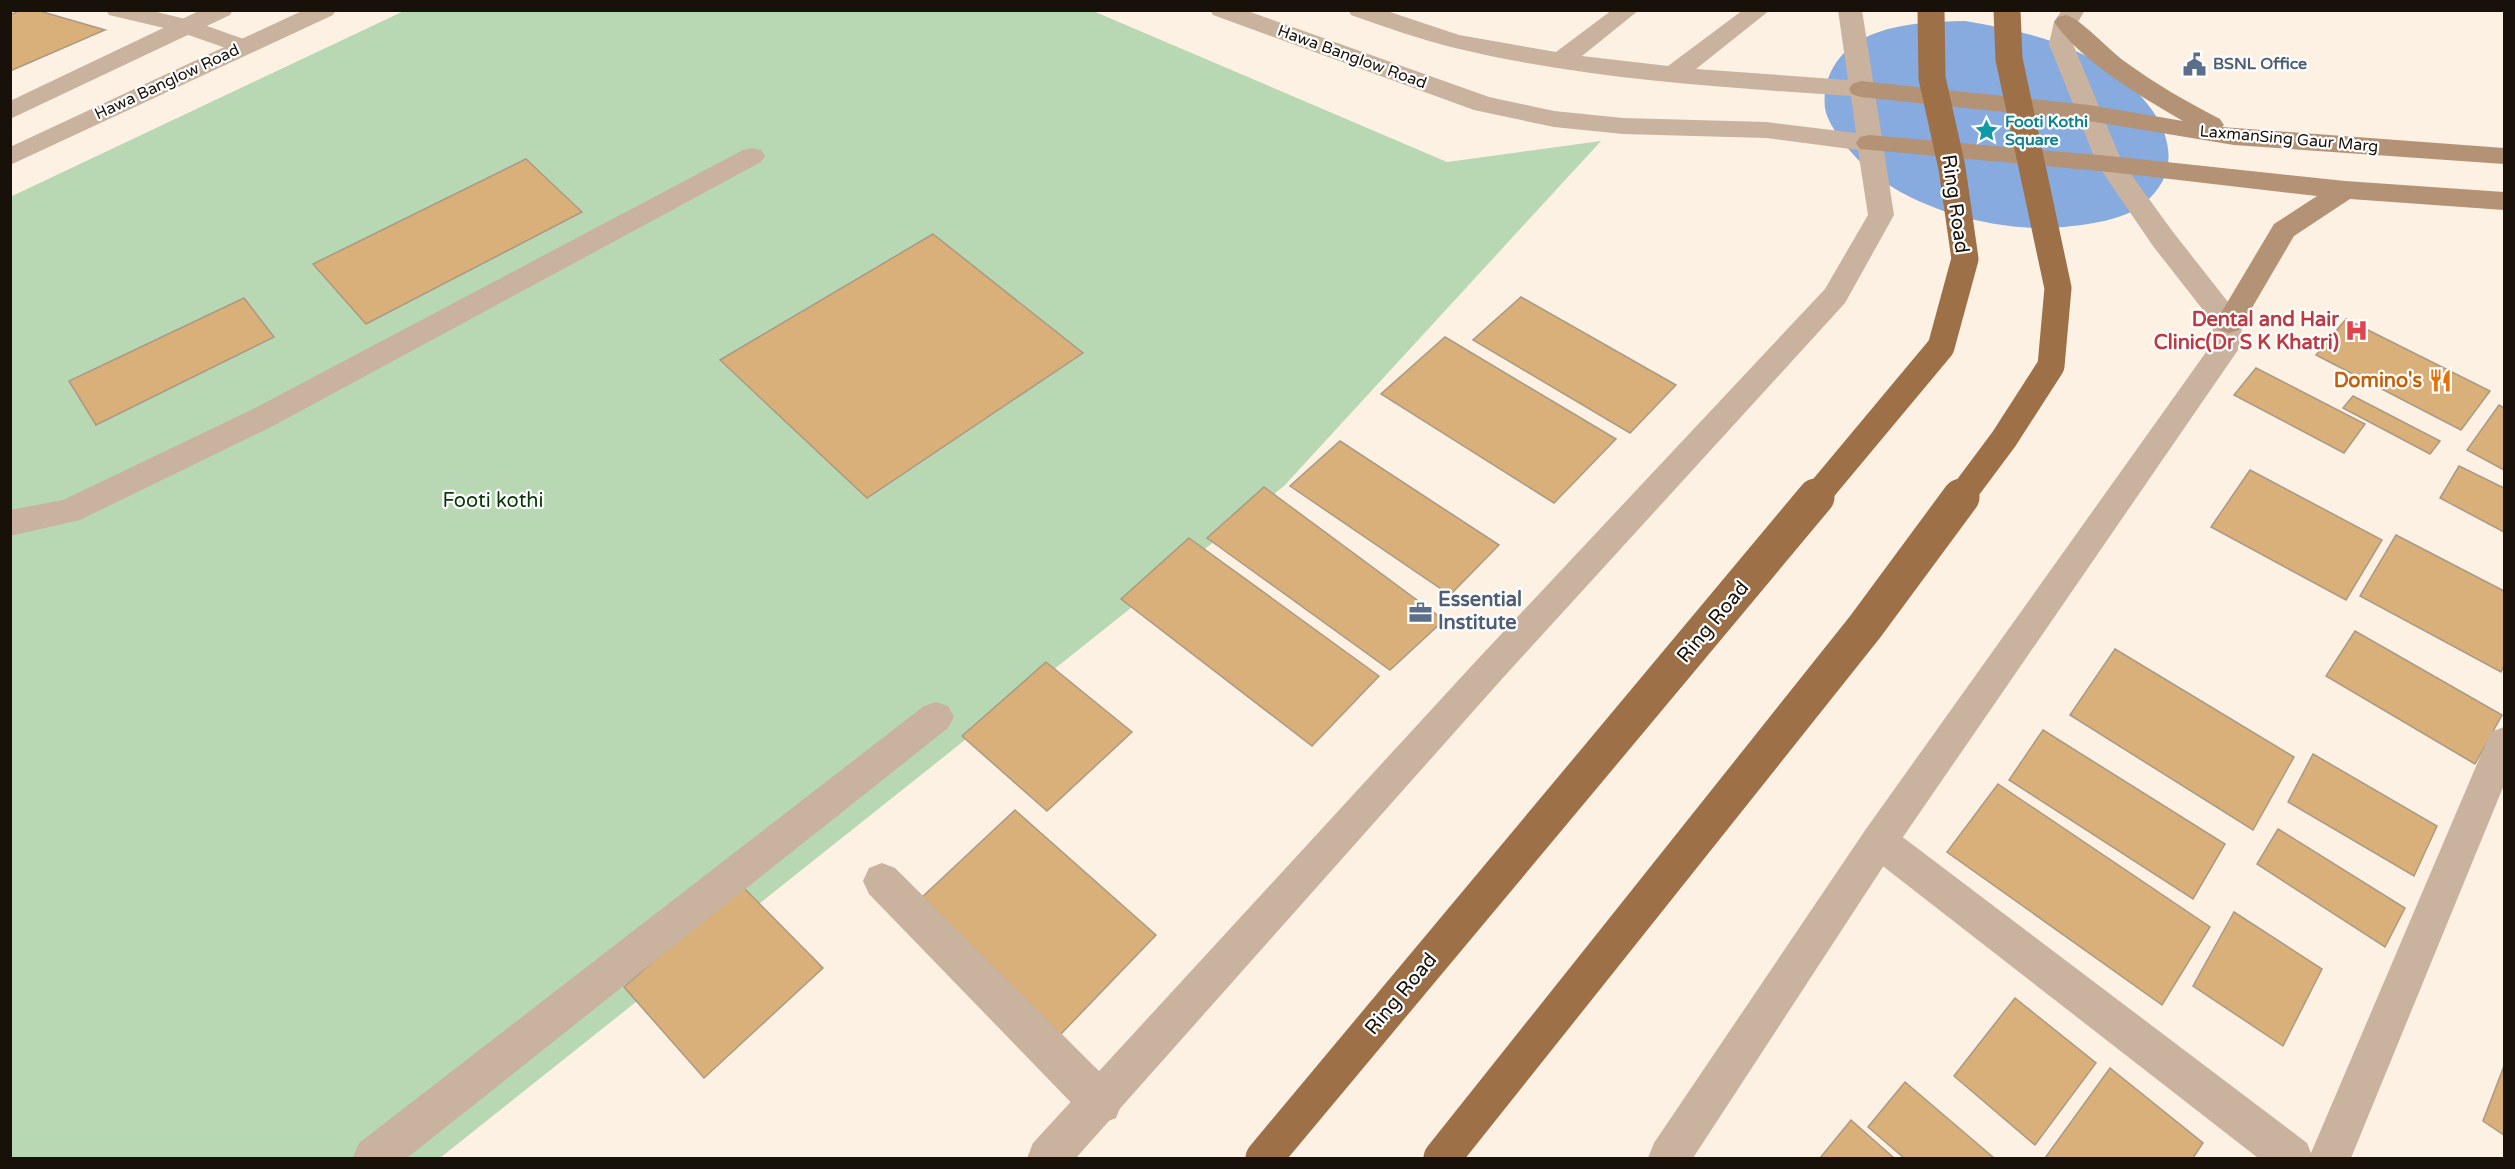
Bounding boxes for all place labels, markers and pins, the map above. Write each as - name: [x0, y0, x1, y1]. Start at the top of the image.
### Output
- public building icon: BSNL Office: [2182, 51, 2208, 77]
- place label: BSNL Office: [2213, 54, 2307, 74]
- place label: Footi Kothi Square: [2005, 112, 2088, 150]
- place icon: Footi Kothi Square: [1974, 118, 2000, 144]
- place label: Dental and Hair Clinic(Dr S K Khatri): [2154, 308, 2339, 355]
- hospital icon: Dental and Hair Clinic(Dr S K Khatri): [2344, 318, 2370, 344]
- restaurant icon: Domino's: [2427, 368, 2453, 394]
- place label: Domino's: [2334, 369, 2422, 393]
- place label: Essential Institute: [1438, 588, 1522, 635]
- office icon: Essential Institute: [1407, 599, 1433, 625]

